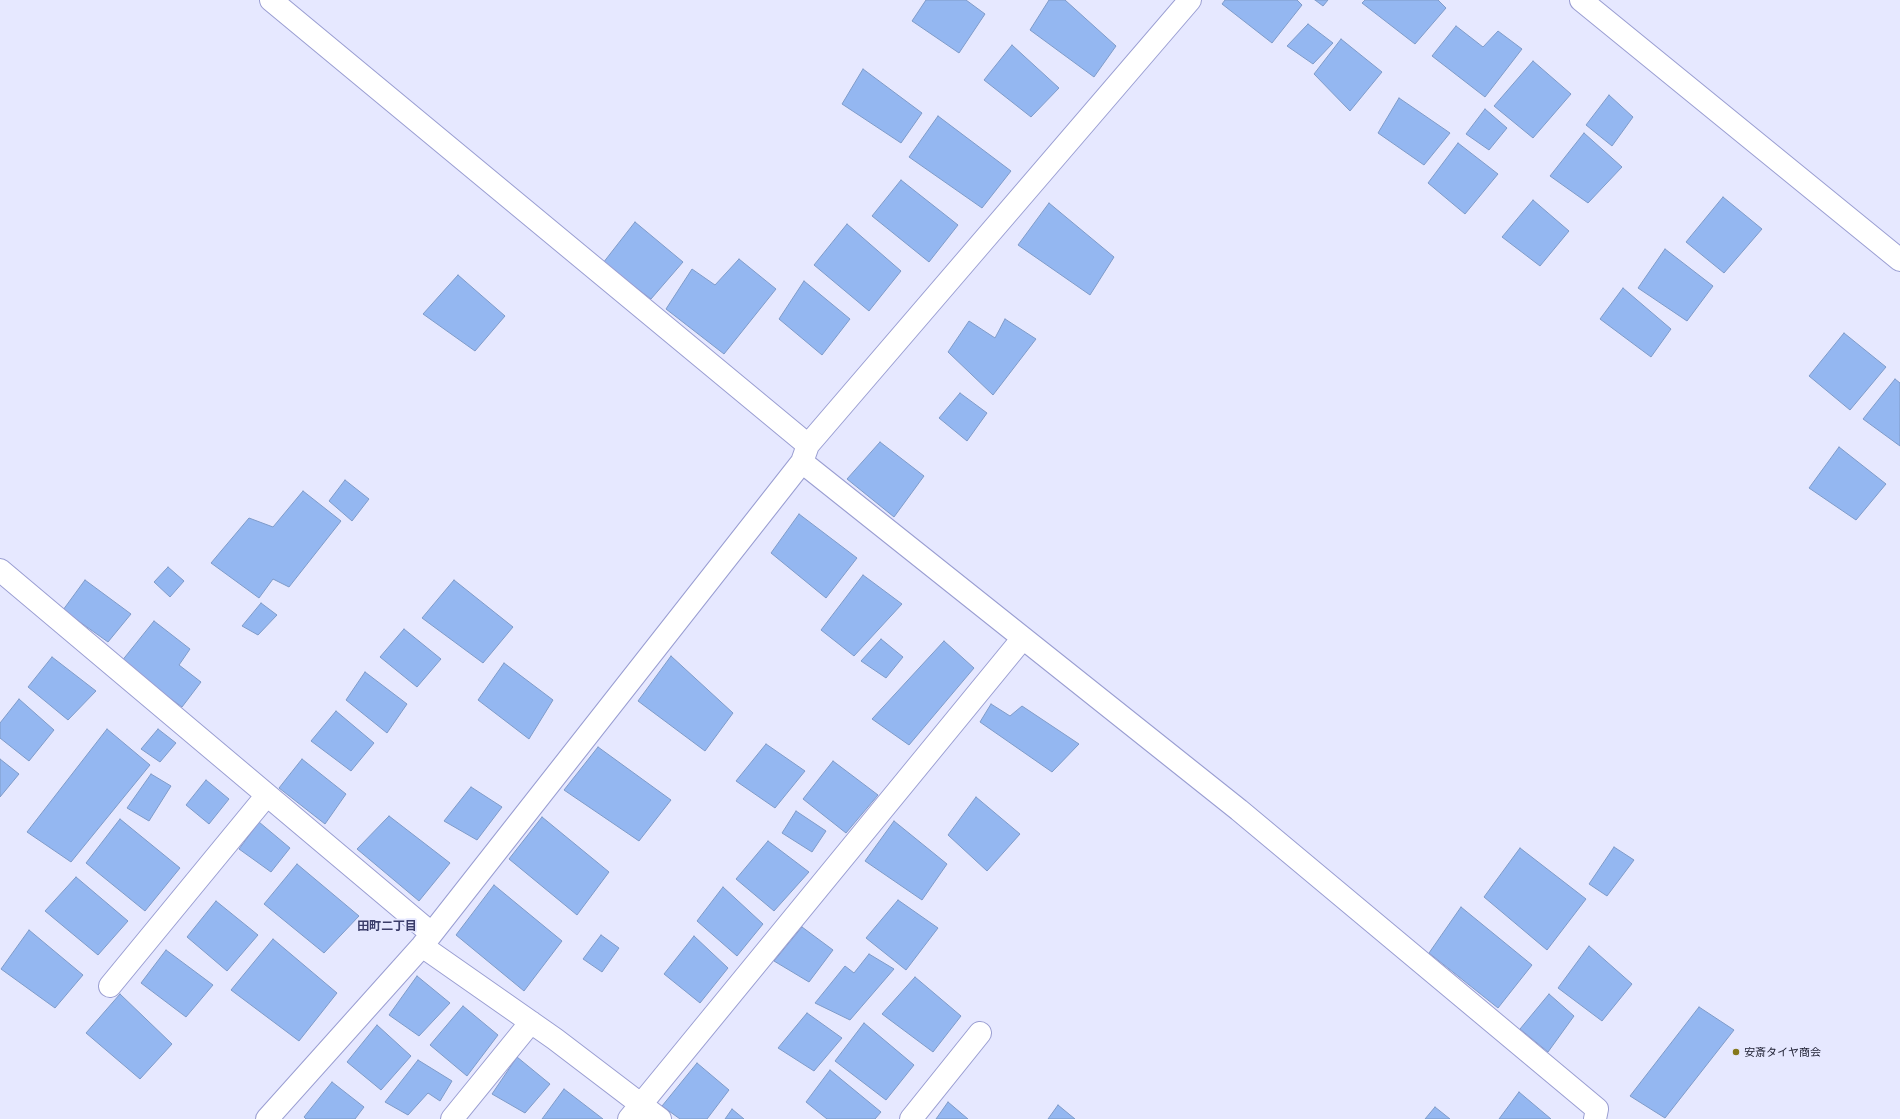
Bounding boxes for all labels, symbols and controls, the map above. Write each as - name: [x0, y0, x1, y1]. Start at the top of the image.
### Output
- district label: 田町二丁目: [357, 919, 417, 933]
- place label: 安斎タイヤ商会: [1744, 1045, 1821, 1059]
- marker: 安斎タイヤ商会: [1731, 1047, 1741, 1057]

